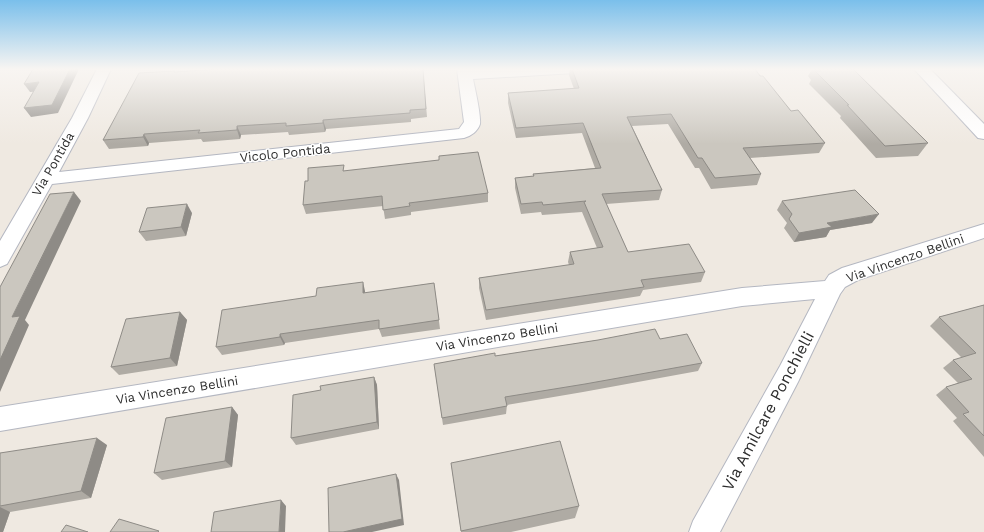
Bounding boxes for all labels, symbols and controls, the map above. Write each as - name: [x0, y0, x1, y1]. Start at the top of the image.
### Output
- street label: Via Pontida: [29, 129, 78, 199]
- street label: Vicolo Pontida: [239, 141, 332, 165]
- street label: Via Vincenzo Bellini: [844, 231, 966, 285]
- street label: Via Vincenzo Bellini: [435, 320, 559, 354]
- street label: Via Amilcare Ponchielli: [718, 328, 818, 494]
- street label: Via Vincenzo Bellini: [115, 373, 239, 407]

